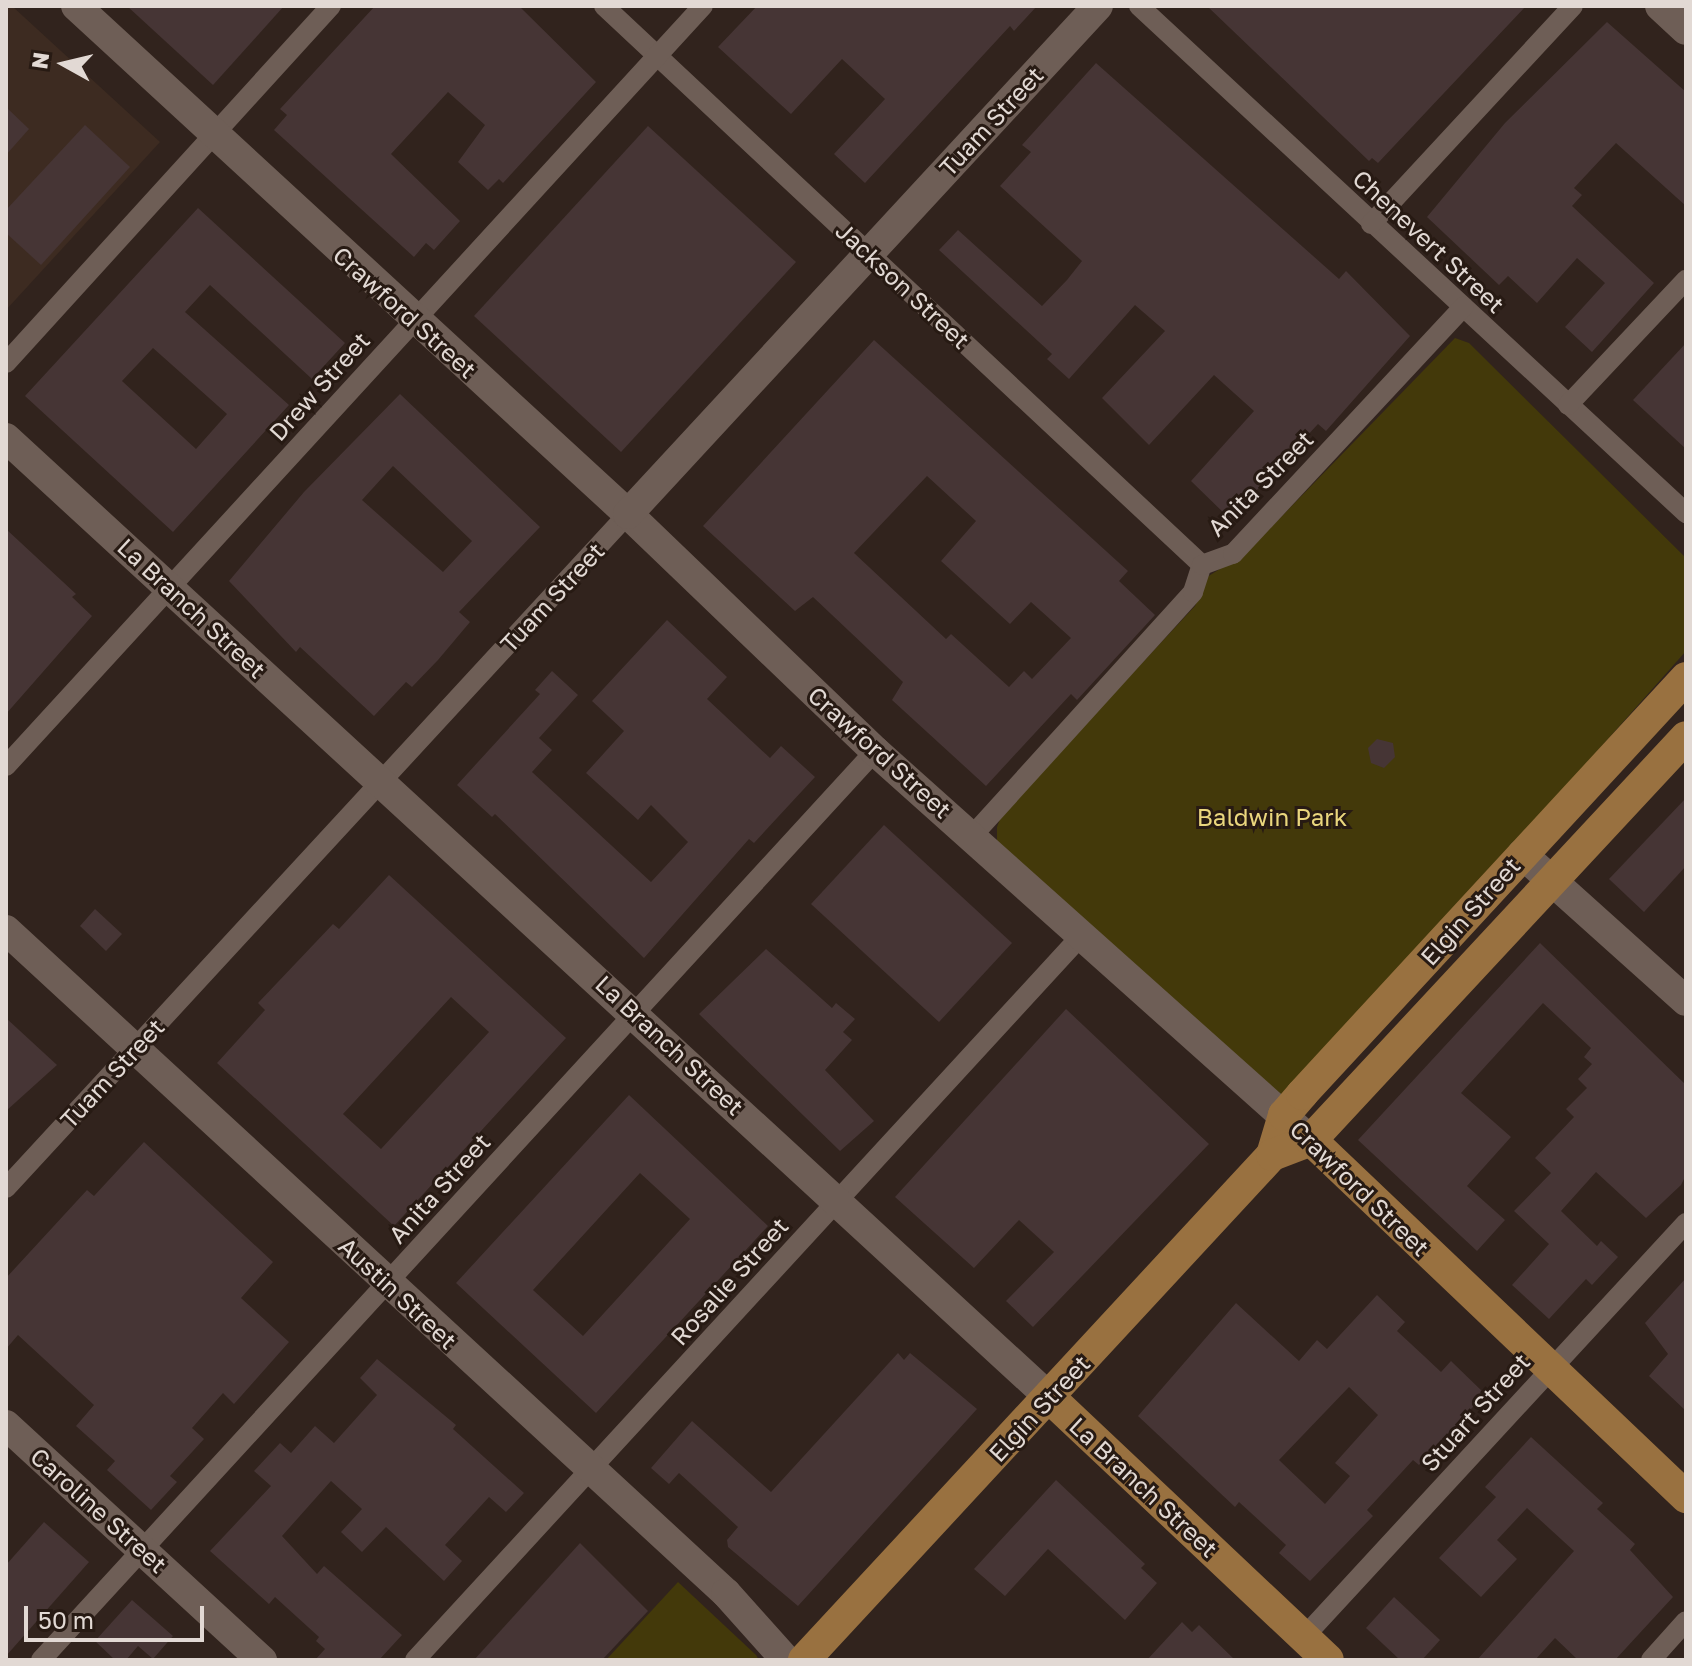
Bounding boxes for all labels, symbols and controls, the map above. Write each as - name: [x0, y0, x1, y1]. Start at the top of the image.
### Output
- north arrow: [24, 24, 104, 104]
- text: N: [25, 50, 54, 71]
- street label: Tuam Street: [933, 60, 1049, 182]
- street label: Chenevert Street: [1347, 163, 1511, 319]
- street label: Jackson Street: [830, 216, 976, 354]
- street label: Crawford Street: [328, 240, 482, 384]
- street label: Drew Street: [263, 326, 375, 446]
- street label: Anita Street: [1201, 424, 1319, 542]
- street label: La Branch Street: [112, 532, 272, 684]
- street label: Tuam Street: [494, 536, 610, 658]
- street label: Crawford Street: [803, 680, 957, 824]
- park label: Baldwin Park: [1197, 803, 1347, 831]
- street label: Elgin Street: [1414, 851, 1526, 971]
- street label: La Branch Street: [590, 969, 750, 1121]
- street label: Tuam Street: [54, 1012, 170, 1134]
- street label: Crawford Street: [1284, 1114, 1436, 1262]
- street label: Anita Street: [382, 1127, 496, 1249]
- street label: Rosalie Street: [664, 1211, 794, 1351]
- street label: Austin Street: [333, 1231, 463, 1355]
- street label: Stuart Street: [1414, 1347, 1536, 1477]
- street label: Elgin Street: [982, 1349, 1096, 1467]
- street label: La Branch Street: [1064, 1411, 1224, 1563]
- street label: Caroline Street: [25, 1441, 173, 1579]
- scale bar: [28, 1590, 208, 1640]
- text: 50 m: [38, 1605, 94, 1634]

